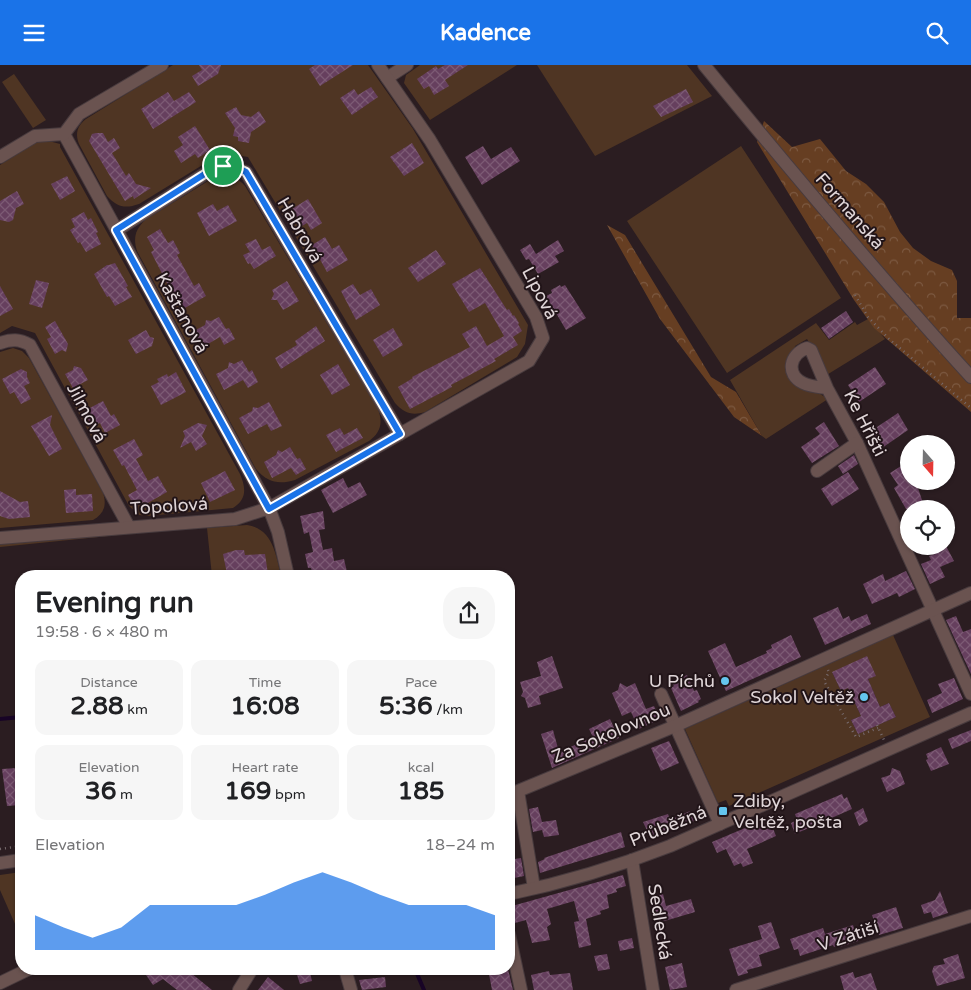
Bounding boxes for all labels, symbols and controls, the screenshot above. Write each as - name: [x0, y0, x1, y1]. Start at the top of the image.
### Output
- icon: menu: [20, 19, 48, 47]
- icon: search: [923, 19, 951, 47]
- text: Kadence: [440, 20, 531, 46]
- pin: [202, 145, 244, 187]
- icon: arrive: [209, 152, 237, 180]
- street label: Formanská: [811, 168, 889, 254]
- street label: Habrová: [272, 193, 328, 267]
- street label: Lipová: [517, 263, 563, 323]
- street label: Kaštanová: [151, 269, 213, 357]
- street label: Jilmová: [62, 379, 112, 447]
- street label: Ke Hřišti: [839, 386, 891, 460]
- north arrow: [900, 435, 955, 490]
- map controls: [900, 435, 955, 555]
- street label: Topolová: [129, 492, 209, 520]
- button: locate: [900, 500, 955, 555]
- text: Evening run: [35, 586, 194, 620]
- button: share: [443, 587, 495, 639]
- text: 19:58 · 6 × 480 m: [35, 622, 168, 642]
- place label: U Píchů: [649, 670, 715, 692]
- text: Distance: [80, 674, 138, 691]
- text: Time: [249, 674, 281, 691]
- text: Pace: [405, 674, 437, 691]
- marker: U Píchů: [719, 675, 731, 687]
- place label: Sokol Veltěž: [750, 686, 854, 708]
- text: 2.88: [70, 691, 124, 721]
- text: 16:08: [230, 691, 300, 721]
- text: 5:36: [379, 691, 433, 721]
- marker: Sokol Veltěž: [858, 691, 870, 703]
- street label: Za Sokolovnou: [548, 698, 674, 768]
- text: km: [124, 701, 148, 718]
- text: /km: [433, 701, 463, 718]
- text: Elevation: [78, 759, 140, 776]
- text: Heart rate: [232, 759, 298, 776]
- text: kcal: [408, 759, 434, 776]
- text: 36: [85, 776, 116, 806]
- text: 169: [224, 776, 271, 806]
- text: 185: [397, 776, 445, 806]
- text: m: [116, 786, 133, 803]
- text: bpm: [271, 786, 306, 803]
- place label: Zdiby, Veltěž, pošta: [733, 790, 842, 833]
- street label: Průběžná: [626, 801, 710, 851]
- marker: Zdiby, Veltěž, pošta: [717, 805, 729, 817]
- text: Elevation: [35, 835, 105, 855]
- text: 18–24 m: [425, 835, 495, 855]
- street label: Sedlecká: [643, 882, 677, 962]
- street label: V Zátiší: [815, 916, 882, 956]

